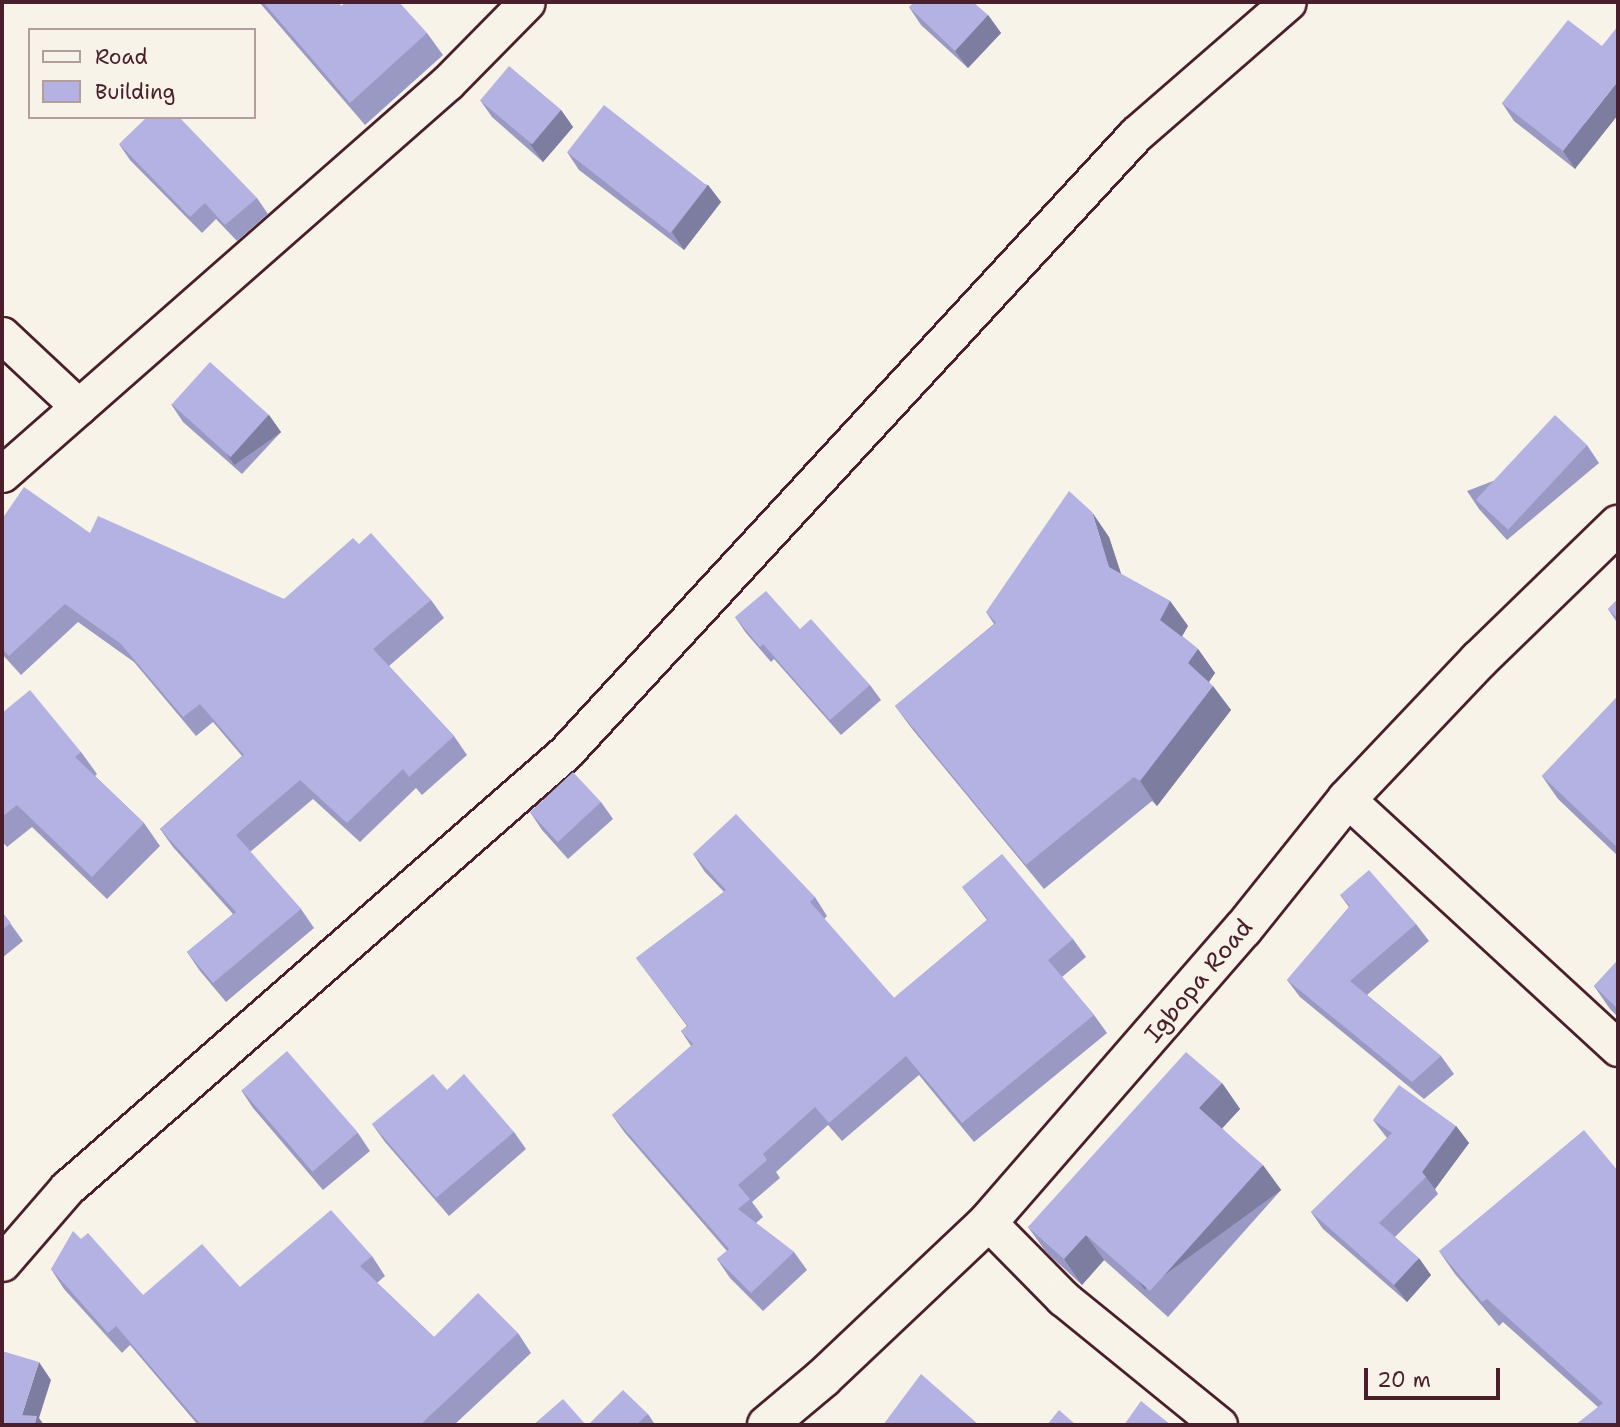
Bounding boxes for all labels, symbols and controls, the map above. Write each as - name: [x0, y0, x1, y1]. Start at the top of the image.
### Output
- legend: [28, 28, 256, 119]
- text: Road: [95, 43, 148, 71]
- text: Building: [95, 78, 175, 106]
- street label: Igbopa Road: [1139, 913, 1259, 1049]
- scale bar: [1368, 1354, 1504, 1398]
- text: 20 m: [1377, 1366, 1431, 1394]

